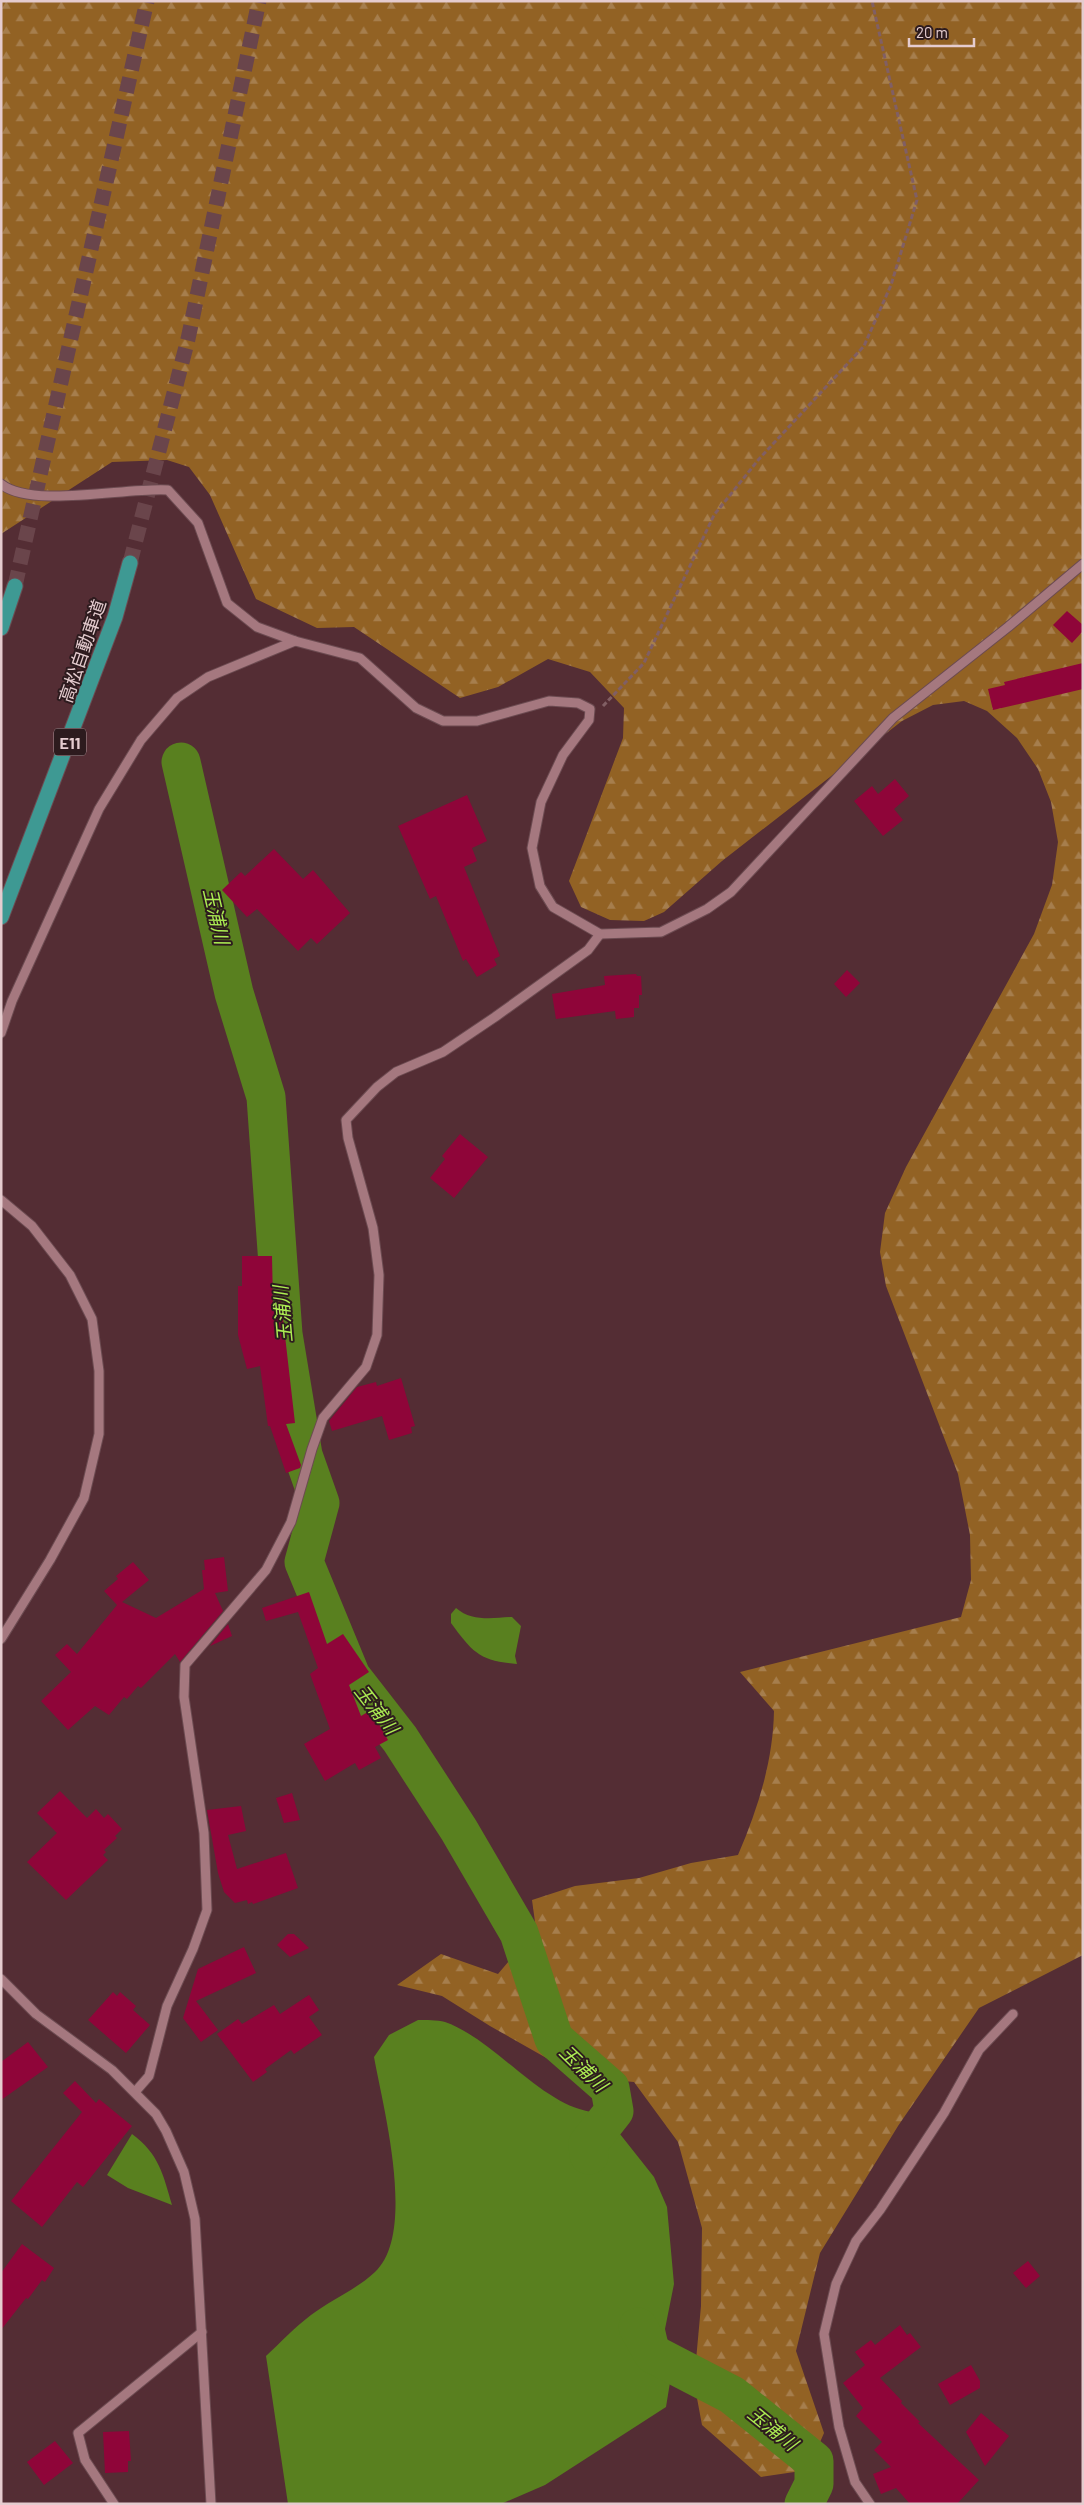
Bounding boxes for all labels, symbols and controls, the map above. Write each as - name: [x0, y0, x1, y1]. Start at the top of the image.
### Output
- scale bar: [909, 15, 974, 47]
- text: 20 m: [916, 23, 948, 41]
- street label: 高松自動車道: [54, 596, 110, 706]
- road number: E11: [54, 729, 86, 756]
- water label: 玉浦川: [199, 886, 235, 948]
- water label: 玉浦川: [268, 1283, 296, 1343]
- water label: 玉浦川: [350, 1679, 405, 1740]
- water label: 玉浦川: [556, 2040, 614, 2097]
- water label: 玉浦川: [744, 2401, 804, 2456]

